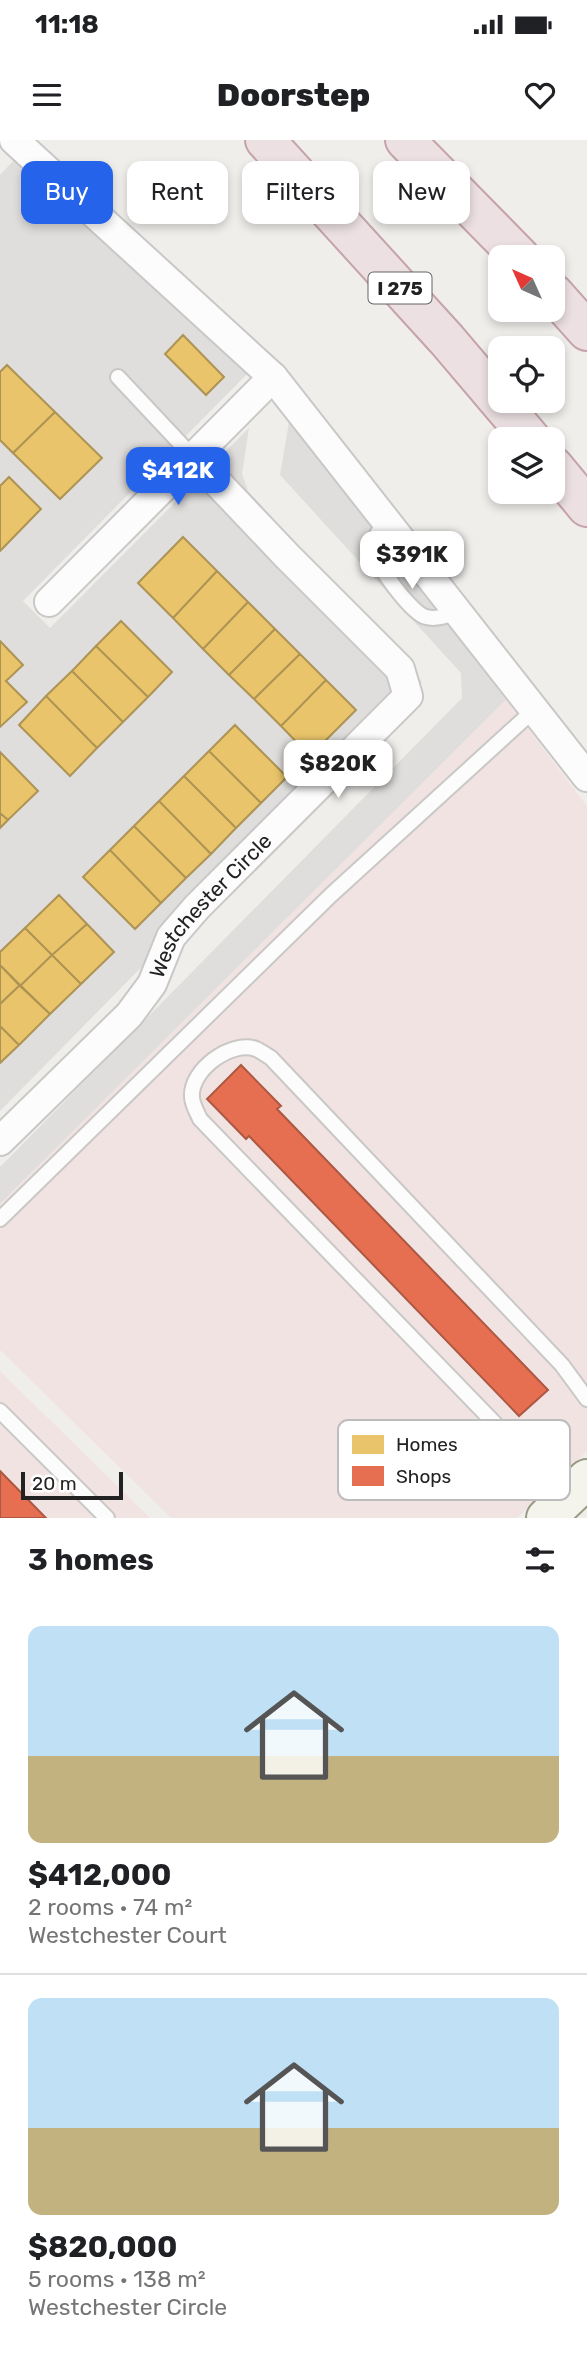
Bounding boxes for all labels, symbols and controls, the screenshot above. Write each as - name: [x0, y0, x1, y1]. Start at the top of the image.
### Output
- text: 11:18: [35, 9, 99, 40]
- icon: menu: [28, 76, 66, 114]
- text: Doorstep: [217, 76, 370, 114]
- icon: heart: [521, 76, 559, 114]
- chip: Buy: [21, 161, 113, 224]
- chip: Rent: [127, 161, 228, 224]
- chip: Filters: [242, 161, 359, 224]
- chip: New: [373, 161, 470, 224]
- north arrow: [488, 245, 565, 322]
- map controls: [488, 245, 565, 504]
- road number: I 275: [368, 272, 432, 304]
- button: locate: [488, 336, 565, 413]
- button: layers: [488, 427, 565, 504]
- pin: $412K: [129, 448, 227, 507]
- text: $412K: [142, 456, 214, 484]
- pin: $391K: [363, 532, 461, 591]
- text: $391K: [376, 540, 448, 568]
- pin: $820K: [289, 740, 387, 800]
- text: $820K: [300, 749, 376, 777]
- street label: Westchester Circle: [143, 828, 276, 981]
- legend: [338, 1420, 570, 1500]
- text: Homes: [396, 1433, 458, 1456]
- text: Shops: [396, 1465, 451, 1488]
- scale bar: [21, 1469, 122, 1501]
- text: 20 m: [32, 1472, 77, 1495]
- icon: filters: [521, 1541, 559, 1579]
- text: 3 homes: [28, 1542, 154, 1578]
- icon: home: [231, 1672, 357, 1798]
- text: $412,000: [28, 1857, 172, 1893]
- text: 2 rooms · 74 m²: [28, 1893, 192, 1921]
- text: Westchester Court: [28, 1921, 227, 1949]
- icon: home: [231, 2044, 357, 2170]
- text: $820,000: [28, 2229, 177, 2265]
- text: 5 rooms · 138 m²: [28, 2265, 205, 2293]
- text: Westchester Circle: [28, 2293, 227, 2321]

